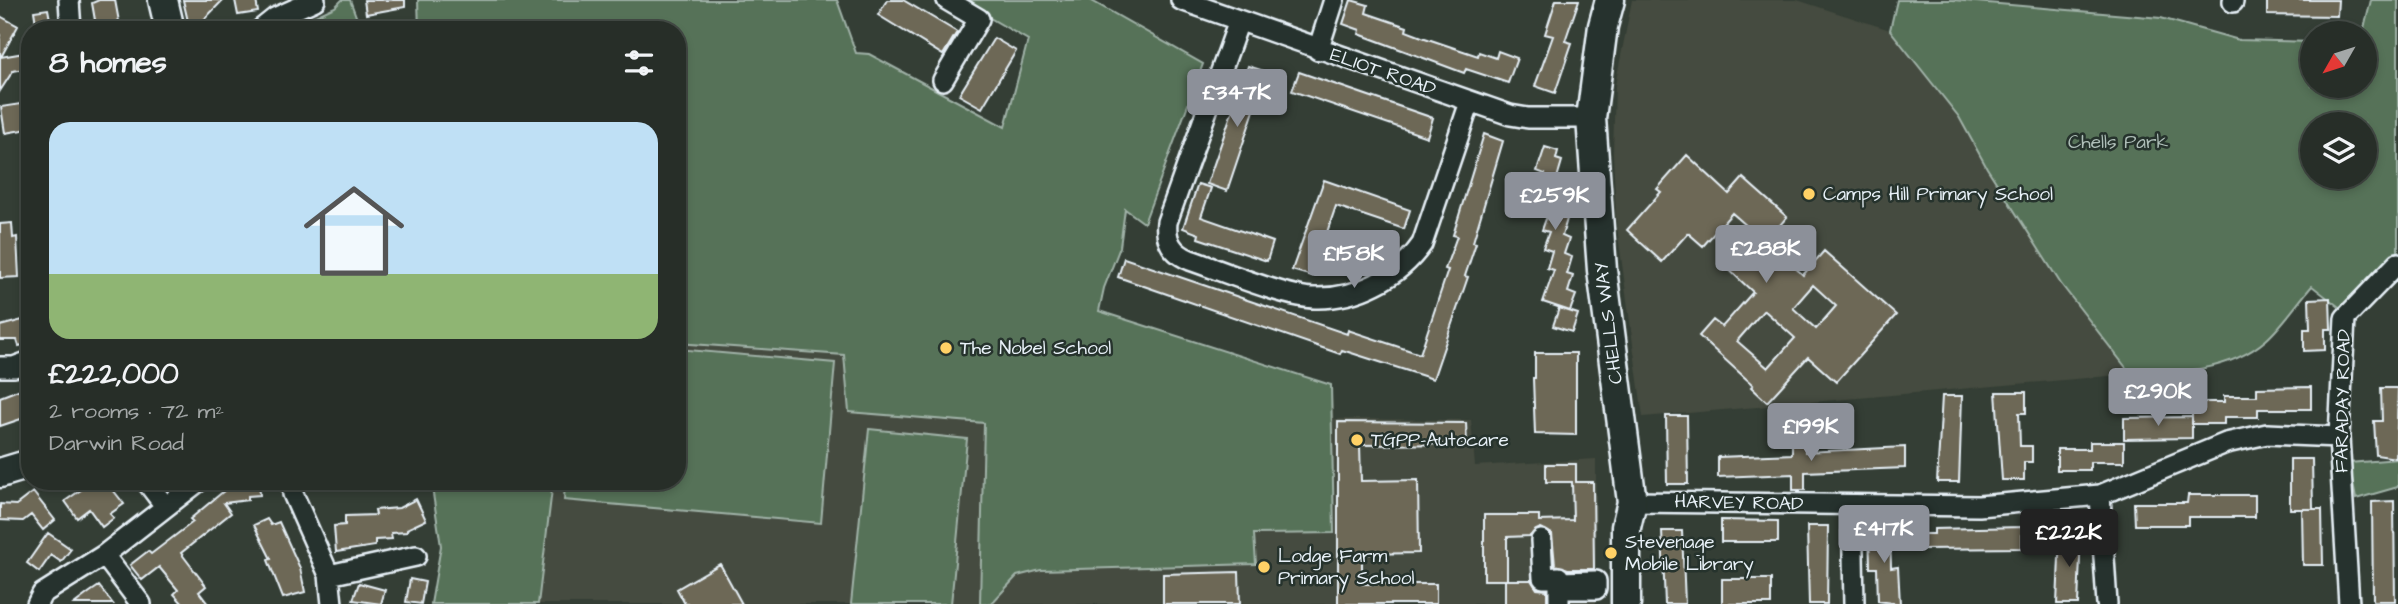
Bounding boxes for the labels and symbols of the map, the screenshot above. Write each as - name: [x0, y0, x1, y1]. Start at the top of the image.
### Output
- north arrow: [2300, 21, 2376, 98]
- street label: ELIOT ROAD: [1326, 41, 1440, 103]
- pin: £347K: [1188, 69, 1286, 129]
- park label: Chells Park: [2068, 129, 2168, 156]
- pin: £259K: [1506, 173, 1604, 232]
- place label: Camps Hill Primary School: [1823, 181, 2053, 209]
- marker: Camps Hill Primary School: [1801, 186, 1817, 202]
- pin: £288K: [1717, 226, 1815, 285]
- pin: £158K: [1305, 230, 1403, 290]
- street label: CHELLS WAY: [1588, 261, 1630, 385]
- street label: FARADAY ROAD: [2328, 329, 2358, 473]
- place label: The Nobel School: [960, 335, 1111, 362]
- marker: The Nobel School: [938, 340, 954, 356]
- pin: £290K: [2109, 368, 2207, 428]
- pin: £199K: [1762, 404, 1860, 463]
- place label: TGPP-Autocare: [1371, 427, 1509, 454]
- marker: TGPP-Autocare: [1349, 432, 1365, 448]
- street label: HARVEY ROAD: [1674, 488, 1804, 518]
- pin: £417K: [1835, 505, 1933, 565]
- pin: £222K: [2020, 510, 2118, 569]
- place label: Stevenage Mobile Library: [1625, 529, 1754, 579]
- place label: Lodge Farm Primary School: [1278, 543, 1414, 593]
- marker: Stevenage Mobile Library: [1603, 545, 1619, 561]
- marker: Lodge Farm Primary School: [1256, 559, 1272, 575]

